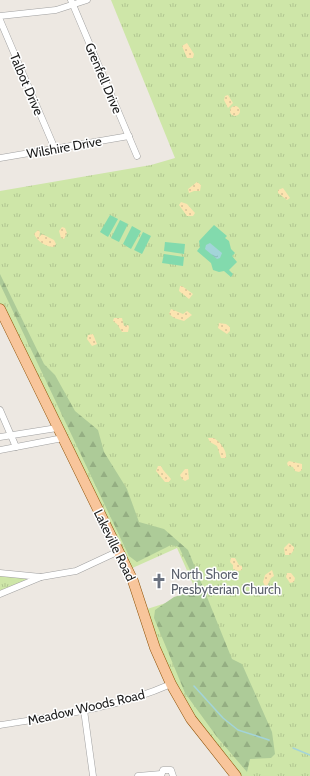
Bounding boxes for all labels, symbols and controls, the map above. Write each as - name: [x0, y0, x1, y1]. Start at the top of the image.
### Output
- street label: Grenfell Drive: [82, 40, 126, 116]
- street label: Talbot Drive: [7, 50, 47, 118]
- street label: Wilshire Drive: [25, 132, 103, 161]
- street label: Lakeville Road: [91, 506, 139, 584]
- place label: North Shore Presbyterian Church: [171, 566, 281, 597]
- church icon: North Shore Presbyterian Church: [150, 572, 168, 590]
- street label: Meadow Woods Road: [26, 686, 146, 728]

